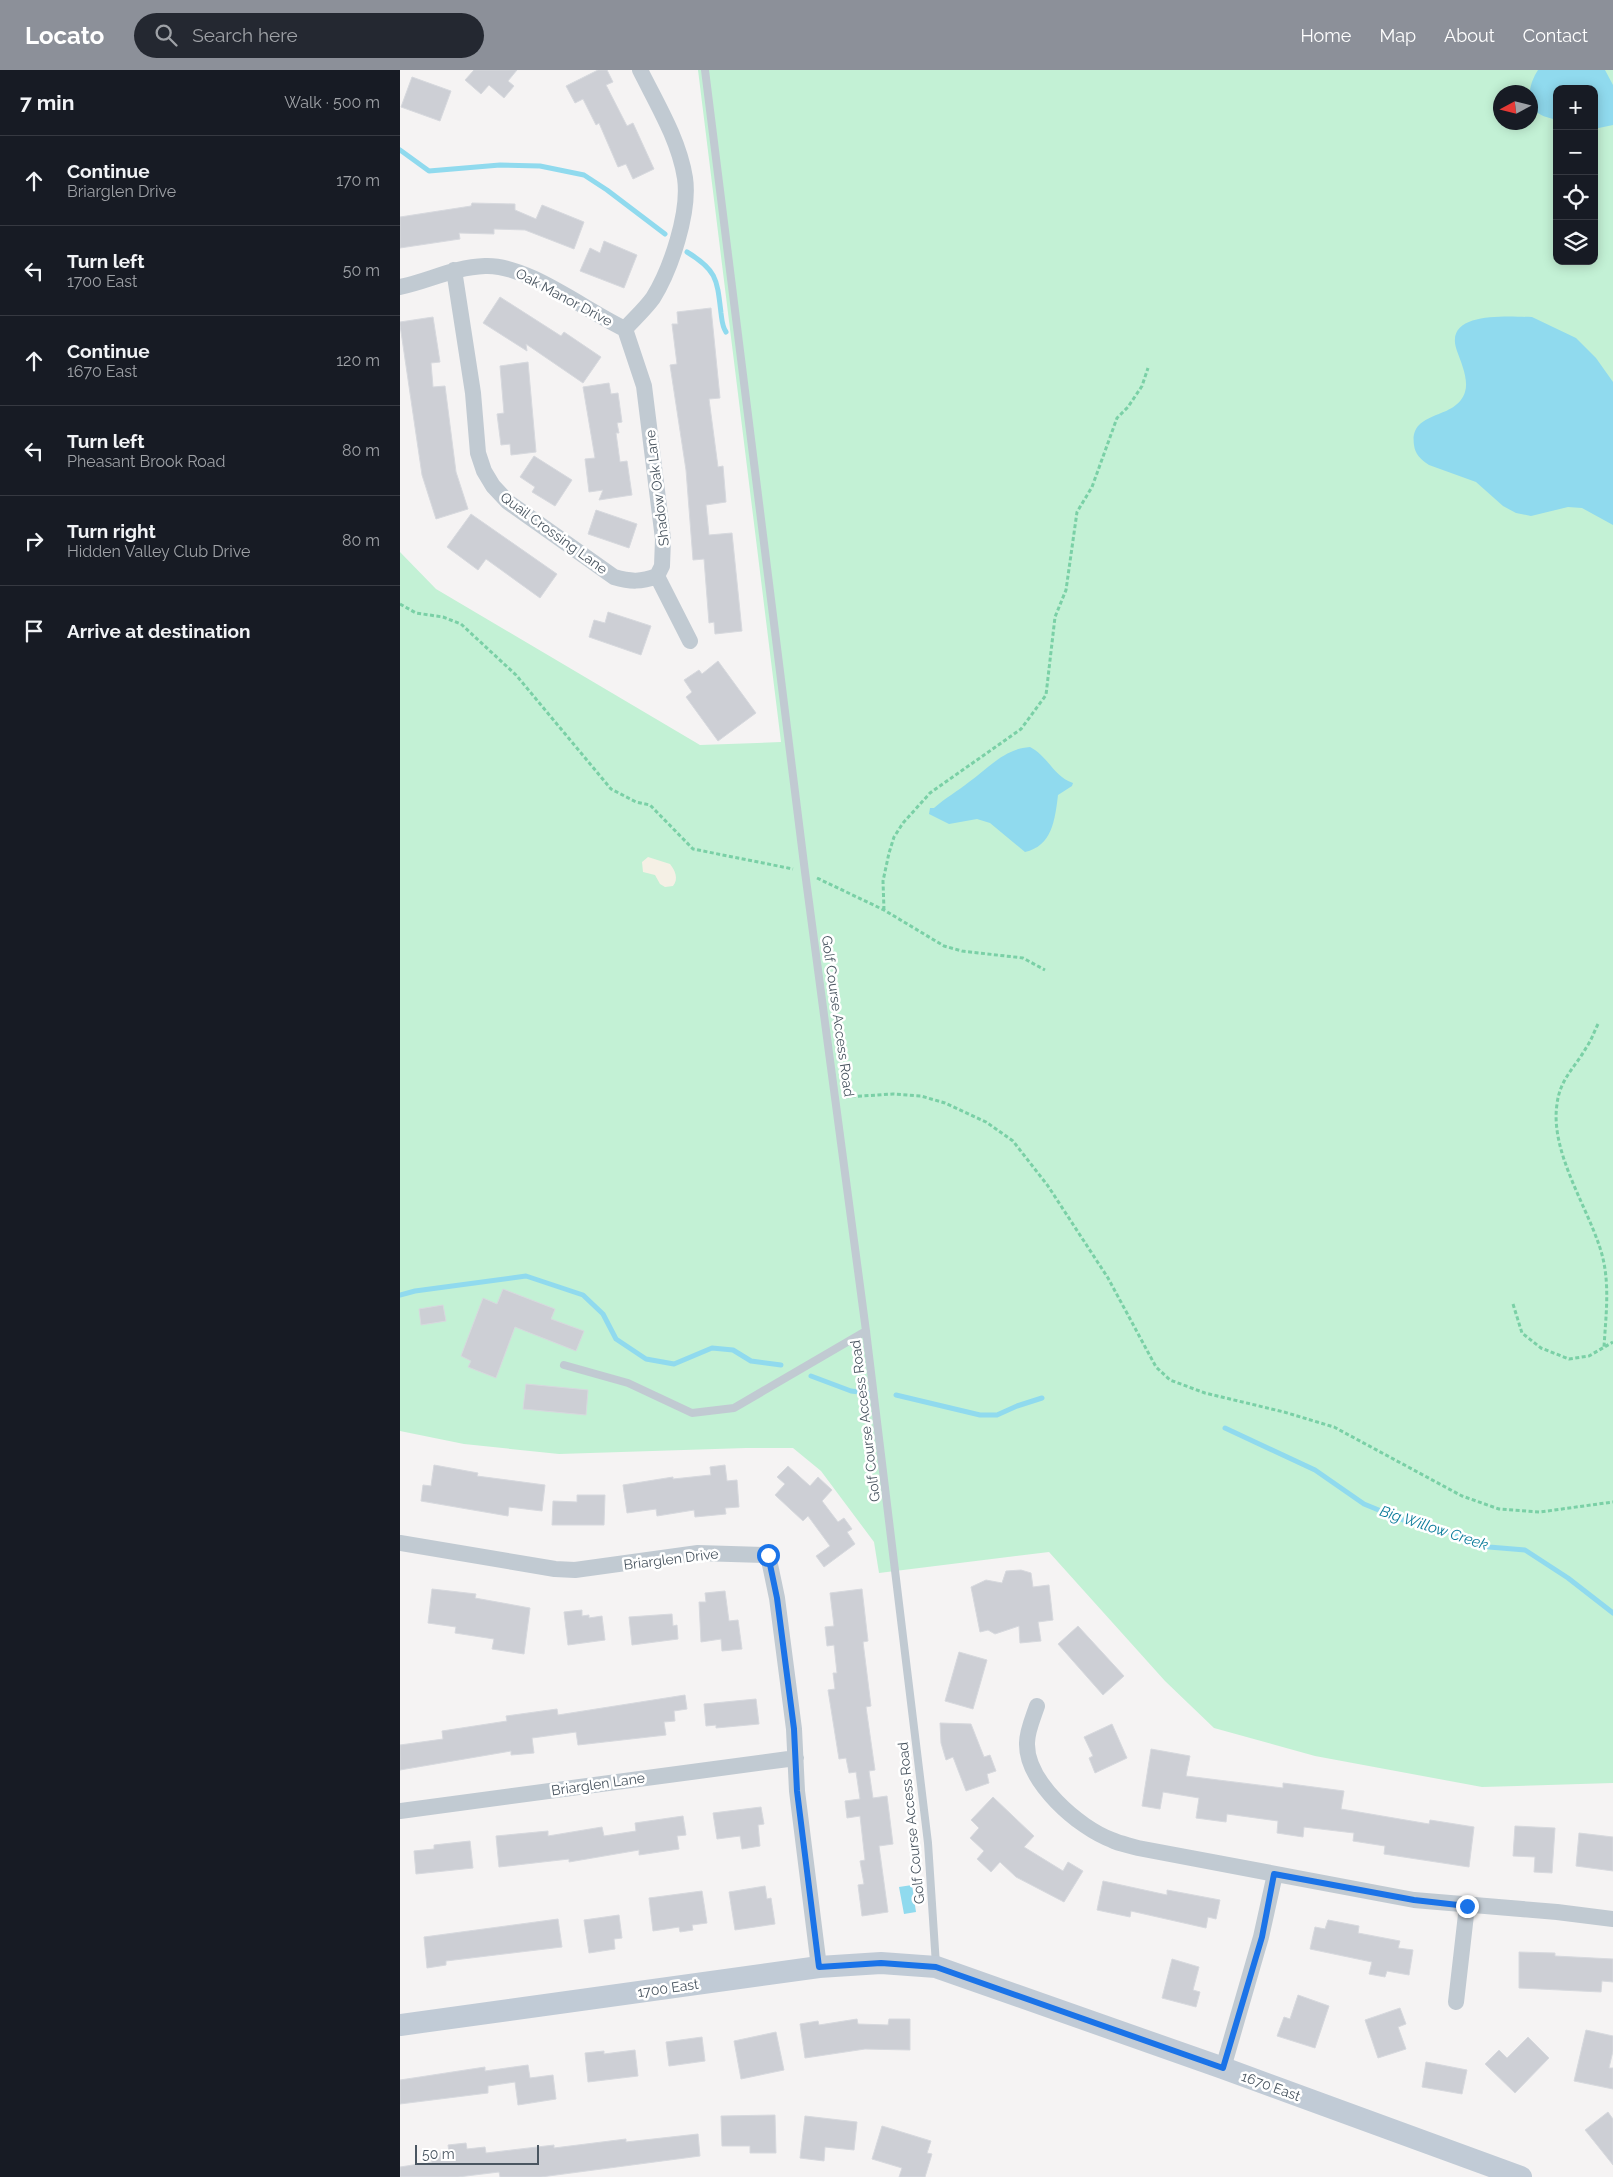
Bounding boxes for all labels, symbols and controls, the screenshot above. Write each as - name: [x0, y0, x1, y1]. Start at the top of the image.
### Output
- search box: [134, 13, 484, 58]
- text: Locato: [25, 21, 104, 50]
- icon: search: [152, 21, 180, 49]
- text: Search here: [192, 24, 298, 46]
- text: Home: [1300, 25, 1351, 46]
- text: Map: [1379, 25, 1416, 46]
- text: About: [1444, 25, 1495, 46]
- text: Contact: [1523, 25, 1588, 46]
- north arrow: [1493, 85, 1538, 130]
- map controls: [1553, 85, 1598, 265]
- button: +: [1553, 85, 1598, 130]
- text: 7 min: [20, 90, 74, 115]
- text: Walk · 500 m: [284, 93, 380, 112]
- button: −: [1553, 130, 1598, 175]
- text: Continue: [67, 160, 150, 182]
- icon: ahead: [20, 167, 48, 195]
- text: 170 m: [336, 171, 380, 190]
- button: locate: [1553, 175, 1598, 220]
- text: Briarglen Drive: [67, 182, 176, 201]
- button: layers: [1553, 220, 1598, 265]
- text: Turn left: [67, 250, 144, 272]
- icon: left: [20, 257, 48, 285]
- text: 50 m: [343, 261, 380, 280]
- street label: Oak Manor Drive: [513, 265, 615, 329]
- text: 1700 East: [67, 272, 137, 291]
- text: Continue: [67, 340, 150, 362]
- icon: ahead: [20, 347, 48, 375]
- text: 120 m: [336, 351, 380, 370]
- text: 1670 East: [67, 362, 137, 381]
- street label: Shadow Oak Lane: [642, 429, 672, 547]
- text: Turn left: [67, 430, 144, 452]
- icon: left: [20, 437, 48, 465]
- text: 80 m: [342, 441, 380, 460]
- text: Pheasant Brook Road: [67, 452, 226, 471]
- street label: Quail Crossing Lane: [497, 489, 611, 577]
- text: Turn right: [67, 520, 156, 542]
- icon: right: [20, 527, 48, 555]
- text: 80 m: [342, 531, 380, 550]
- text: Hidden Valley Club Drive: [67, 542, 250, 561]
- icon: arrive: [20, 617, 48, 645]
- text: Arrive at destination: [67, 620, 251, 642]
- street label: Golf Course Access Road: [819, 934, 857, 1098]
- street label: Golf Course Access Road: [847, 1339, 883, 1503]
- water label: Big Willow Creek: [1378, 1502, 1490, 1554]
- route start: [757, 1544, 780, 1567]
- street label: Briarglen Drive: [623, 1545, 719, 1573]
- street label: Golf Course Access Road: [895, 1741, 927, 1905]
- street label: Briarglen Lane: [550, 1770, 646, 1798]
- route end: [1456, 1895, 1479, 1918]
- street label: 1700 East: [636, 1976, 700, 2000]
- street label: 1670 East: [1239, 2068, 1303, 2104]
- scale bar: [415, 2142, 539, 2165]
- text: 50 m: [422, 2146, 455, 2162]

